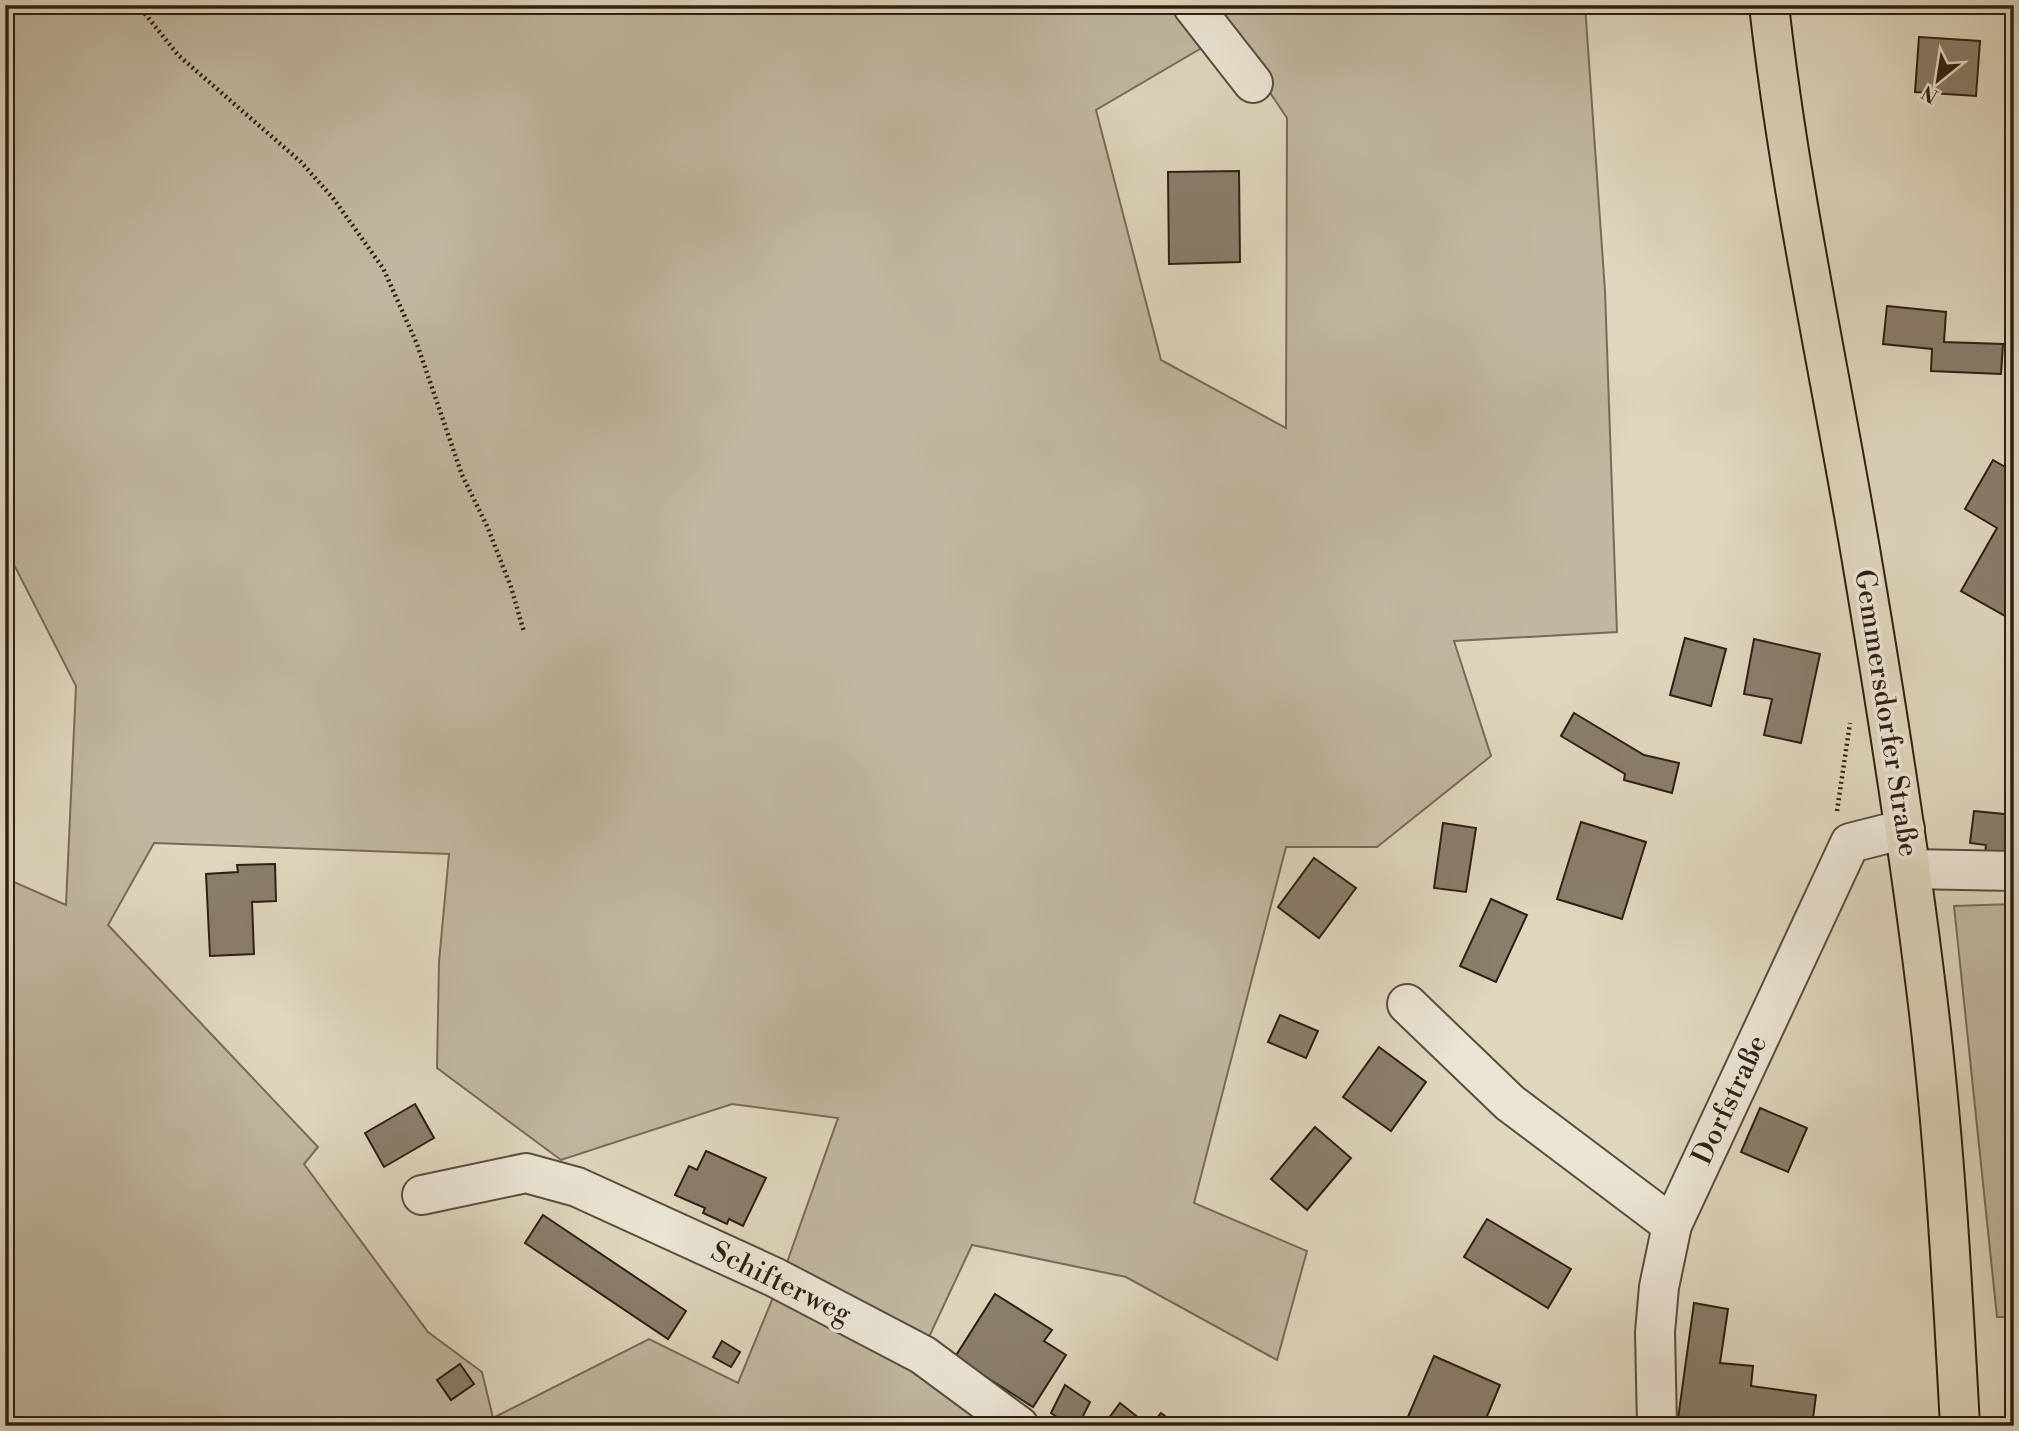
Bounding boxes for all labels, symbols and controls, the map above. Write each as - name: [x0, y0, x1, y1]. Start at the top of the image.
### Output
- north arrow: [1904, 46, 1974, 116]
- text: N: [1917, 80, 1943, 108]
- street label: Gemmersdorfer Straße: [1846, 567, 1926, 859]
- street label: Dorfstraße: [1685, 1030, 1775, 1170]
- street label: Schifterweg: [705, 1234, 857, 1332]

